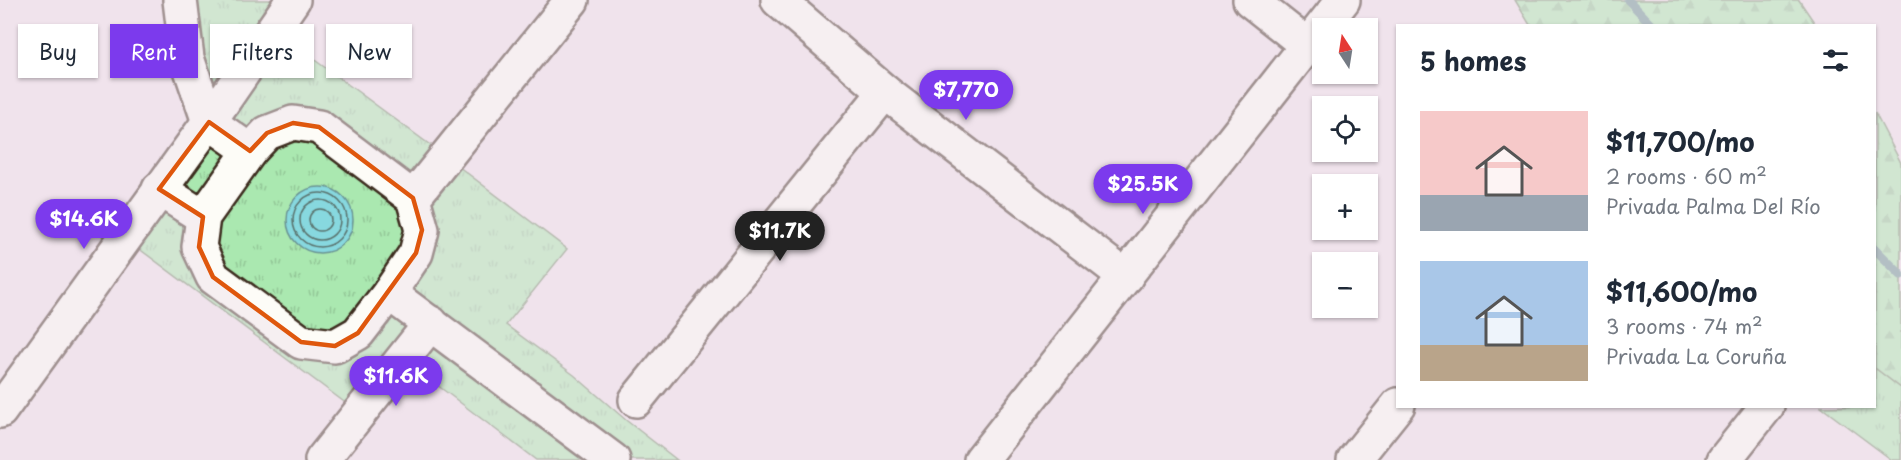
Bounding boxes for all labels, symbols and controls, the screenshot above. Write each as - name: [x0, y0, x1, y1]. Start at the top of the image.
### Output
- north arrow: [1312, 18, 1378, 84]
- map controls: [1312, 18, 1378, 318]
- chip: Buy: [18, 24, 98, 78]
- chip: Rent: [110, 24, 198, 78]
- chip: Filters: [210, 24, 314, 78]
- chip: New: [326, 24, 412, 78]
- text: 5 homes: [1420, 41, 1526, 80]
- icon: filters: [1819, 44, 1852, 77]
- pin: $7,770: [917, 70, 1015, 121]
- text: $7,770: [933, 74, 999, 104]
- button: locate: [1312, 96, 1378, 162]
- text: $11,700/mo: [1606, 122, 1754, 161]
- icon: home: [1468, 135, 1540, 207]
- text: 2 rooms · 60 m²: [1606, 161, 1767, 191]
- pin: $25.5K: [1094, 164, 1192, 215]
- text: $25.5K: [1107, 168, 1179, 198]
- button: +: [1312, 174, 1378, 240]
- text: Privada Palma Del Río: [1606, 191, 1821, 221]
- pin: $14.6K: [35, 199, 133, 250]
- text: $14.6K: [49, 203, 119, 233]
- pin: $11.7K: [731, 211, 829, 262]
- text: $11.7K: [749, 215, 811, 245]
- button: −: [1312, 252, 1378, 318]
- text: $11,600/mo: [1606, 272, 1757, 311]
- icon: home: [1468, 285, 1540, 357]
- text: 3 rooms · 74 m²: [1606, 311, 1763, 341]
- text: Privada La Coruña: [1606, 341, 1786, 371]
- pin: $11.6K: [347, 356, 445, 407]
- text: $11.6K: [363, 360, 429, 390]

